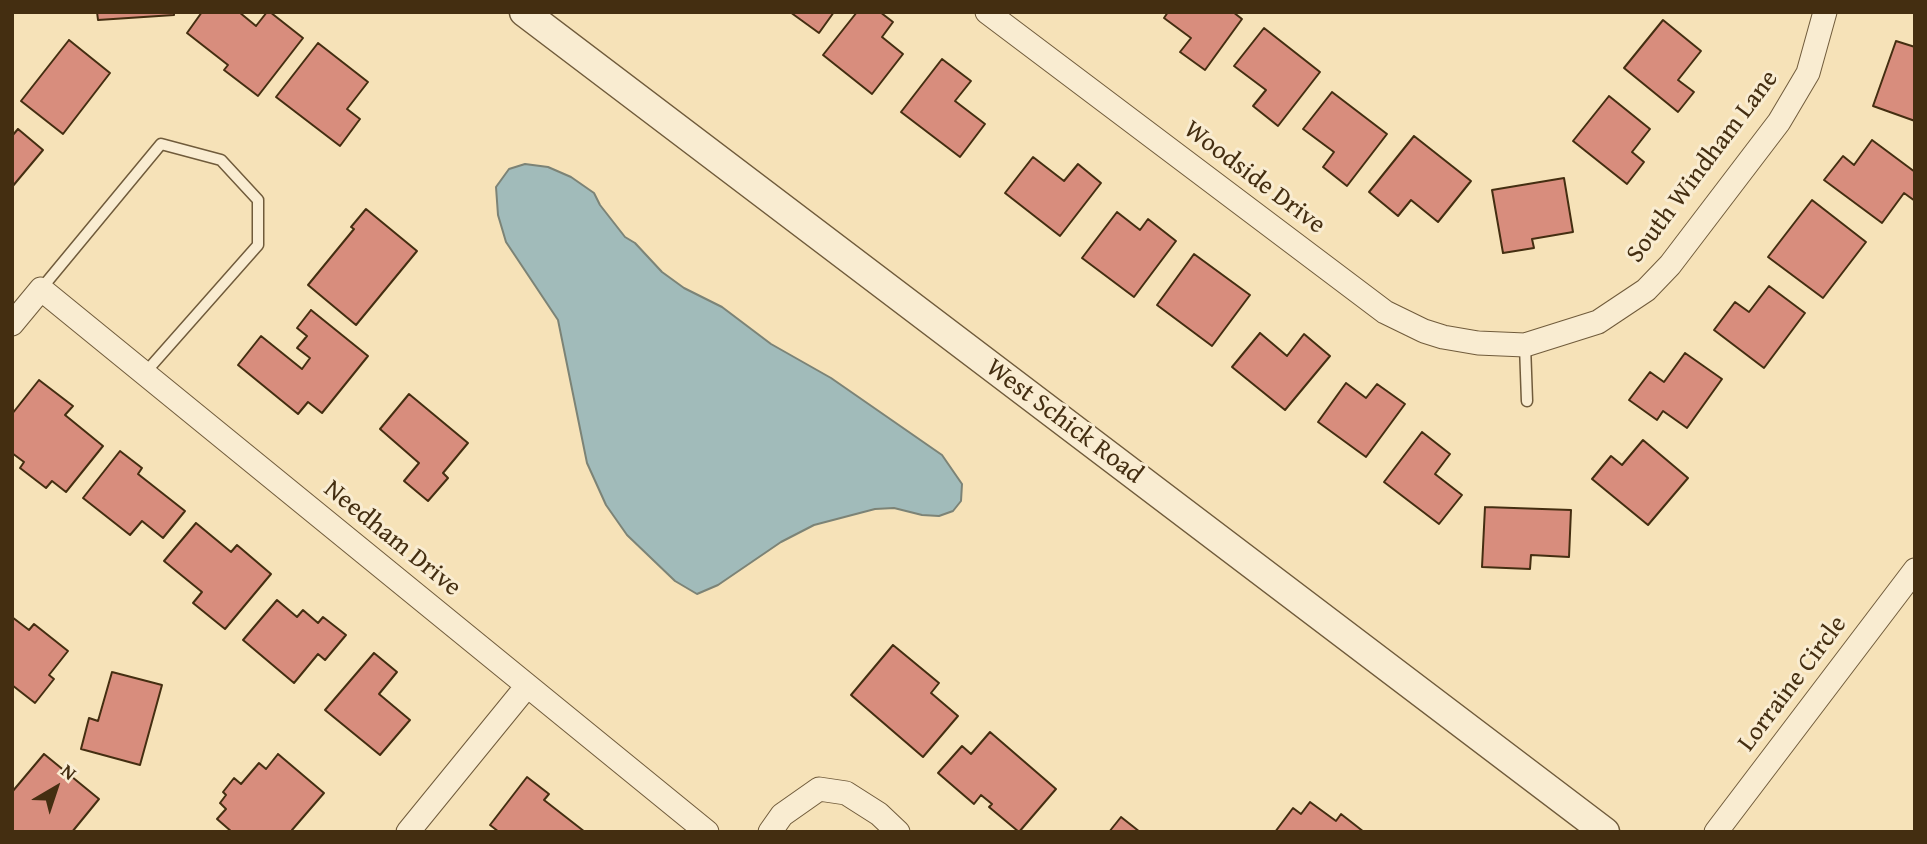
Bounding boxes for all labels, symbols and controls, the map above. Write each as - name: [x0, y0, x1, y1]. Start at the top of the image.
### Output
- street label: South Windham Lane: [1620, 65, 1786, 269]
- street label: Woodside Drive: [1177, 115, 1331, 241]
- street label: West Schick Road: [979, 353, 1149, 491]
- street label: Needham Drive: [317, 474, 467, 604]
- street label: Lorraine Circle: [1732, 610, 1854, 758]
- north arrow: [21, 753, 91, 823]
- text: N: [55, 757, 83, 787]

